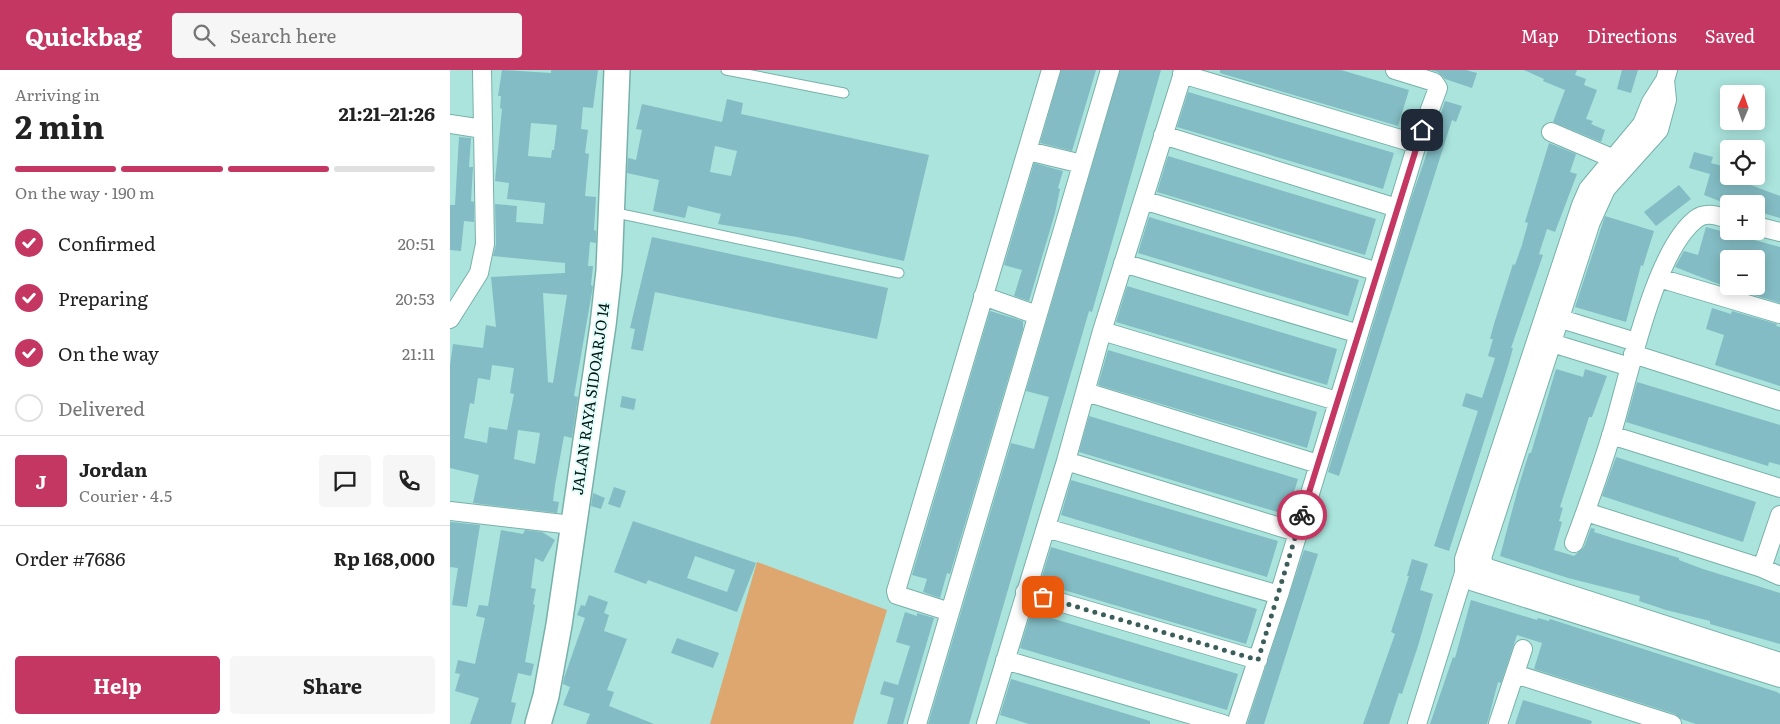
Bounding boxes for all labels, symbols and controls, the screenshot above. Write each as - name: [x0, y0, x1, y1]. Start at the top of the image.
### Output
- search box: [172, 13, 522, 58]
- text: Quickbag: [25, 18, 142, 53]
- icon: search: [190, 21, 218, 49]
- text: Search here: [230, 21, 336, 49]
- text: Map: [1521, 22, 1559, 49]
- text: Directions: [1587, 22, 1677, 49]
- text: Saved: [1705, 22, 1755, 49]
- text: Arriving in: [15, 82, 100, 106]
- north arrow: [1720, 85, 1765, 130]
- map controls: [1720, 85, 1765, 295]
- text: 21:21–21:26: [338, 99, 435, 127]
- text: 2 min: [15, 101, 104, 149]
- pin: [1401, 109, 1443, 151]
- icon: home: [1408, 116, 1436, 144]
- button: locate: [1720, 140, 1765, 185]
- text: On the way · 190 m: [15, 180, 155, 204]
- button: +: [1720, 195, 1765, 240]
- icon: check: [15, 229, 43, 257]
- text: Confirmed: [58, 229, 156, 257]
- text: 20:51: [398, 231, 435, 255]
- button: −: [1720, 250, 1765, 295]
- icon: check: [15, 284, 43, 312]
- text: Preparing: [58, 284, 148, 312]
- text: 20:53: [396, 286, 435, 310]
- street label: JALAN RAYA SIDOARJO 14: [565, 301, 614, 496]
- icon: check: [15, 339, 43, 367]
- text: On the way: [58, 339, 159, 367]
- text: 21:11: [402, 341, 435, 365]
- text: Delivered: [58, 394, 145, 422]
- text: Jordan: [79, 455, 148, 483]
- button: chat: [319, 455, 371, 507]
- button: phone: [383, 455, 435, 507]
- text: J: [36, 467, 46, 495]
- text: Courier · 4.5: [79, 483, 172, 507]
- courier: [1277, 490, 1327, 540]
- icon: bike: [1288, 501, 1316, 529]
- text: Order #7686: [15, 544, 125, 572]
- text: Rp 168,000: [333, 544, 435, 572]
- pin: [1022, 576, 1064, 618]
- icon: bag: [1029, 583, 1057, 611]
- button: Help: [15, 656, 220, 714]
- button: Share: [230, 656, 435, 714]

